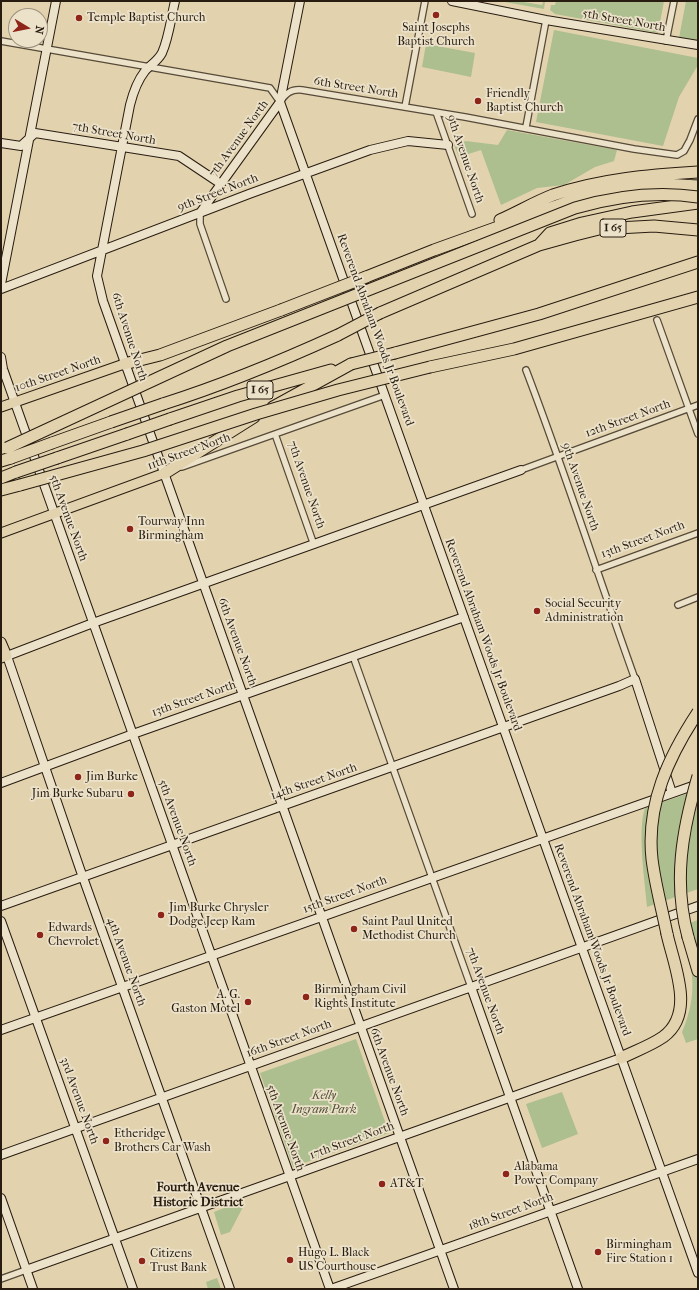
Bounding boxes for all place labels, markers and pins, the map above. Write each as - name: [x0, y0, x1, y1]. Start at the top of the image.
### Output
- marker: Saint Josephs Baptist Church: [431, 10, 441, 20]
- place label: Temple Baptist Church: [87, 11, 206, 25]
- marker: Temple Baptist Church: [74, 13, 84, 23]
- place label: Saint Josephs Baptist Church: [397, 21, 475, 49]
- place label: Friendly Baptist Church: [486, 87, 563, 115]
- marker: Friendly Baptist Church: [473, 96, 483, 106]
- place label: Tourway Inn Birmingham: [138, 515, 205, 543]
- marker: Tourway Inn Birmingham: [125, 524, 135, 534]
- place label: Social Security Administration: [545, 597, 623, 625]
- marker: Social Security Administration: [532, 606, 542, 616]
- place label: Jim Burke: [86, 770, 138, 784]
- marker: Jim Burke: [73, 772, 83, 782]
- place label: Jim Burke Subaru: [32, 787, 123, 801]
- marker: Jim Burke Subaru: [126, 789, 136, 799]
- place label: Jim Burke Chrysler Dodge Jeep Ram: [169, 901, 268, 929]
- marker: Jim Burke Chrysler Dodge Jeep Ram: [156, 910, 166, 920]
- place label: Saint Paul United Methodist Church: [362, 915, 456, 943]
- place label: Edwards Chevrolet: [48, 921, 99, 949]
- marker: Saint Paul United Methodist Church: [349, 924, 359, 934]
- marker: Edwards Chevrolet: [35, 930, 45, 940]
- place label: Birmingham Civil Rights Institute: [314, 983, 406, 1011]
- place label: A. G. Gaston Motel: [171, 988, 240, 1016]
- marker: Birmingham Civil Rights Institute: [301, 992, 311, 1002]
- marker: A. G. Gaston Motel: [243, 997, 253, 1007]
- place label: Etheridge Brothers Car Wash: [114, 1127, 211, 1155]
- marker: Etheridge Brothers Car Wash: [101, 1136, 111, 1146]
- place label: Alabama Power Company: [514, 1160, 598, 1188]
- marker: Alabama Power Company: [501, 1169, 511, 1179]
- place label: AT&T: [390, 1177, 424, 1191]
- marker: AT&T: [377, 1179, 387, 1189]
- place label: Birmingham Fire Station 1: [606, 1238, 673, 1266]
- place label: Hugo L. Black US Courthouse: [298, 1246, 376, 1274]
- place label: Citizens Trust Bank: [150, 1247, 207, 1275]
- marker: Birmingham Fire Station 1: [593, 1247, 603, 1257]
- marker: Hugo L. Black US Courthouse: [285, 1255, 295, 1265]
- marker: Citizens Trust Bank: [137, 1256, 147, 1266]

